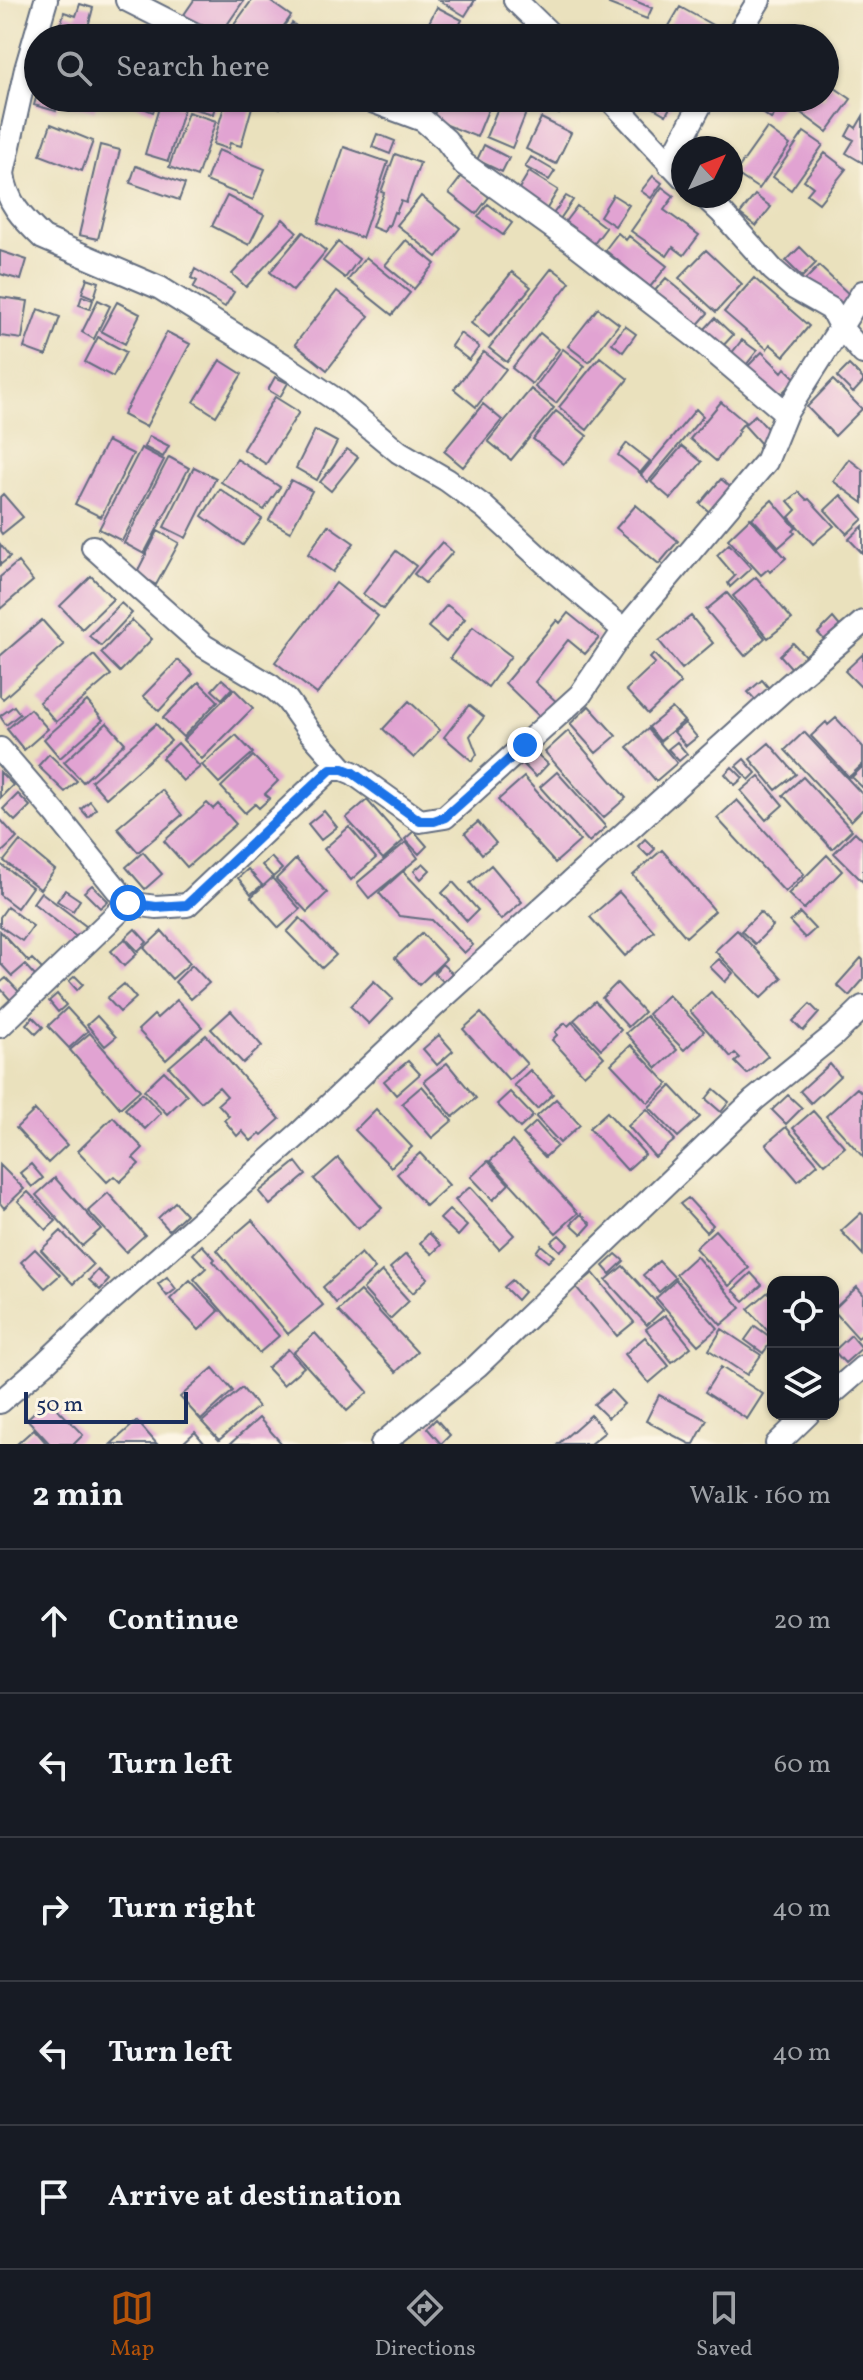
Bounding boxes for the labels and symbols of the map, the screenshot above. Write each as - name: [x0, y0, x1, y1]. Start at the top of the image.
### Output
- north arrow: [671, 136, 743, 208]
- route end: [507, 727, 543, 763]
- route start: [110, 885, 146, 921]
- scale bar: [24, 1388, 188, 1424]

